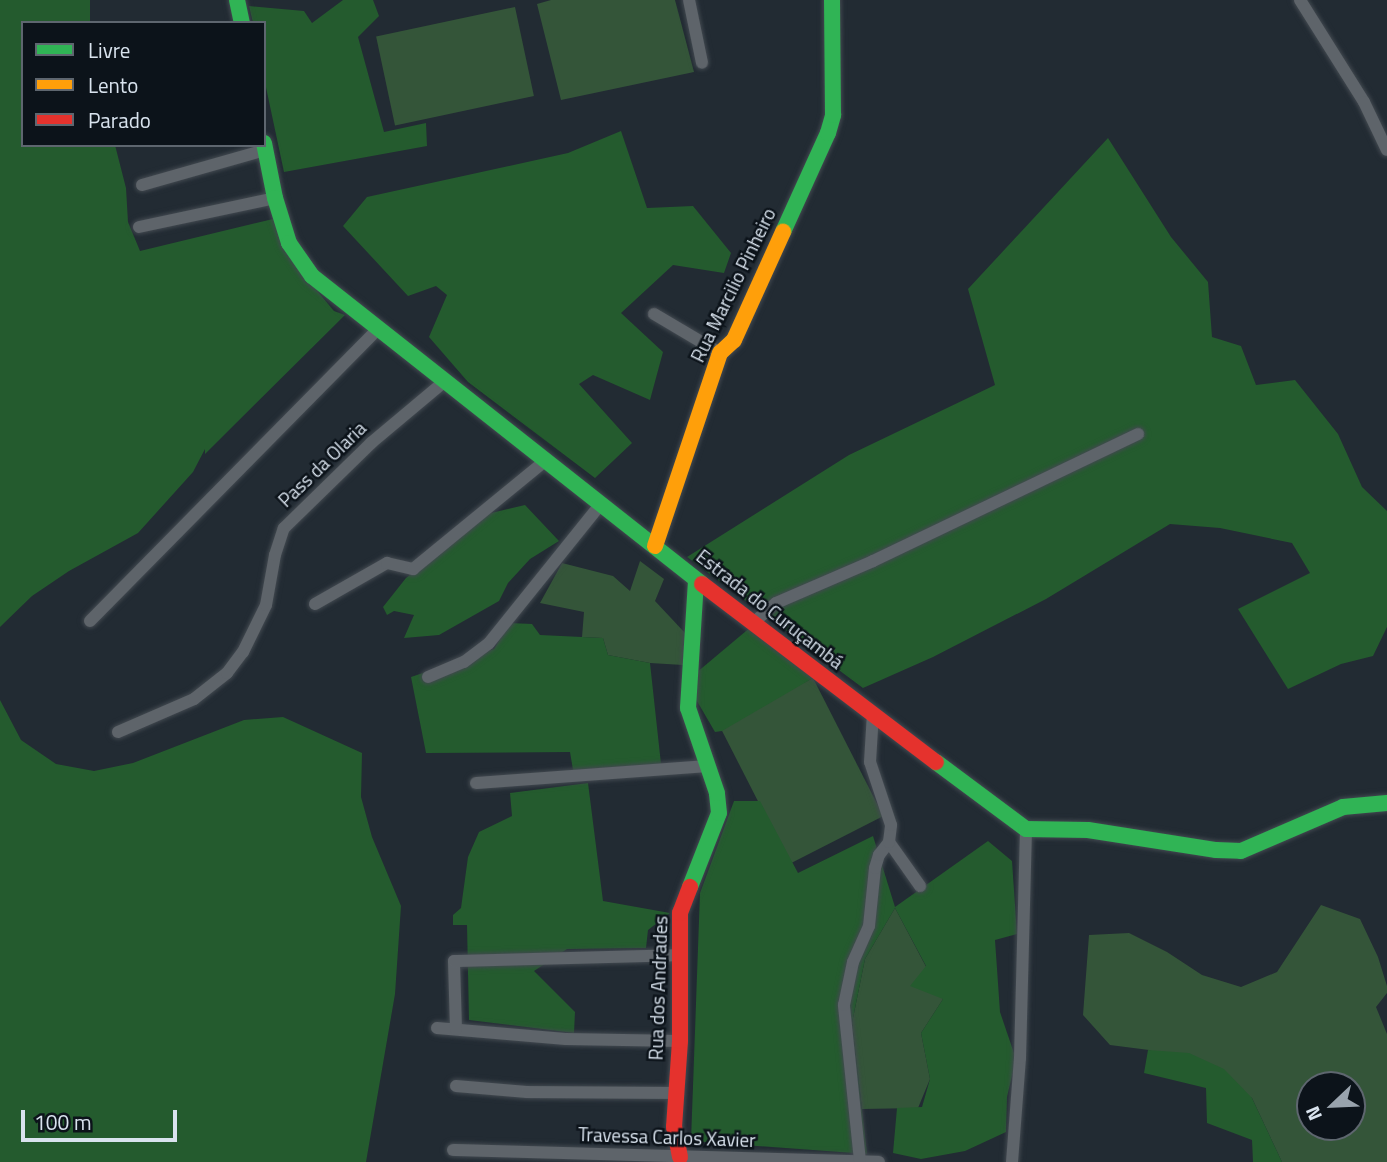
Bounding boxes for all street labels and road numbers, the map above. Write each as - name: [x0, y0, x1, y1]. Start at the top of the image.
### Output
- street label: Rua Marcilio Pinheiro: [686, 204, 780, 366]
- street label: Pass da Olaria: [273, 417, 371, 511]
- street label: Estrada do Curuçambá: [692, 545, 848, 673]
- street label: Rua dos Andrades: [644, 915, 672, 1061]
- street label: Travessa Carlos Xavier: [578, 1123, 756, 1151]

